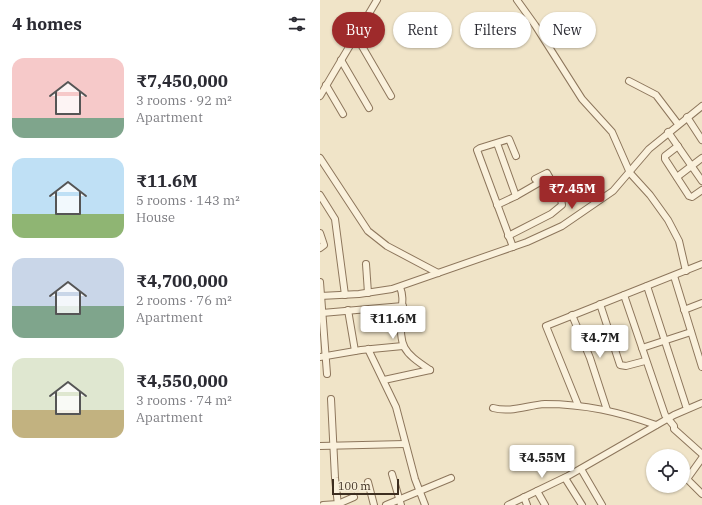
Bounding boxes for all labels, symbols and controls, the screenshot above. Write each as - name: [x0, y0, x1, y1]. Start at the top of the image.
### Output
- chip: Buy: [332, 12, 385, 48]
- chip: Rent: [393, 12, 452, 48]
- chip: Filters: [460, 12, 531, 48]
- chip: New: [539, 12, 596, 48]
- text: 4 homes: [12, 13, 82, 35]
- icon: filters: [286, 13, 308, 35]
- text: ₹7,450,000: [136, 70, 228, 92]
- icon: home: [44, 74, 92, 122]
- text: 3 rooms · 92 m²: [136, 92, 232, 109]
- text: Apartment: [136, 109, 203, 126]
- text: ₹11.6M: [136, 170, 198, 192]
- icon: home: [44, 174, 92, 222]
- pin: ₹7.45M: [539, 176, 605, 210]
- text: ₹7.45M: [548, 180, 596, 197]
- text: 5 rooms · 143 m²: [136, 192, 240, 209]
- text: House: [136, 209, 175, 226]
- text: ₹4,700,000: [136, 270, 228, 292]
- icon: home: [44, 274, 92, 322]
- text: 2 rooms · 76 m²: [136, 292, 232, 309]
- pin: ₹11.6M: [360, 306, 426, 340]
- text: Apartment: [136, 309, 203, 326]
- text: ₹11.6M: [369, 310, 417, 327]
- pin: ₹4.7M: [572, 325, 628, 359]
- text: ₹4.7M: [580, 329, 620, 346]
- text: ₹4,550,000: [136, 370, 228, 392]
- icon: home: [44, 374, 92, 422]
- text: 3 rooms · 74 m²: [136, 392, 232, 409]
- text: Apartment: [136, 409, 203, 426]
- pin: ₹4.55M: [509, 445, 575, 479]
- text: ₹4.55M: [518, 449, 566, 466]
- map controls: [646, 449, 690, 493]
- button: locate: [646, 449, 690, 493]
- scale bar: [332, 477, 399, 496]
- text: 100 m: [338, 479, 371, 493]

